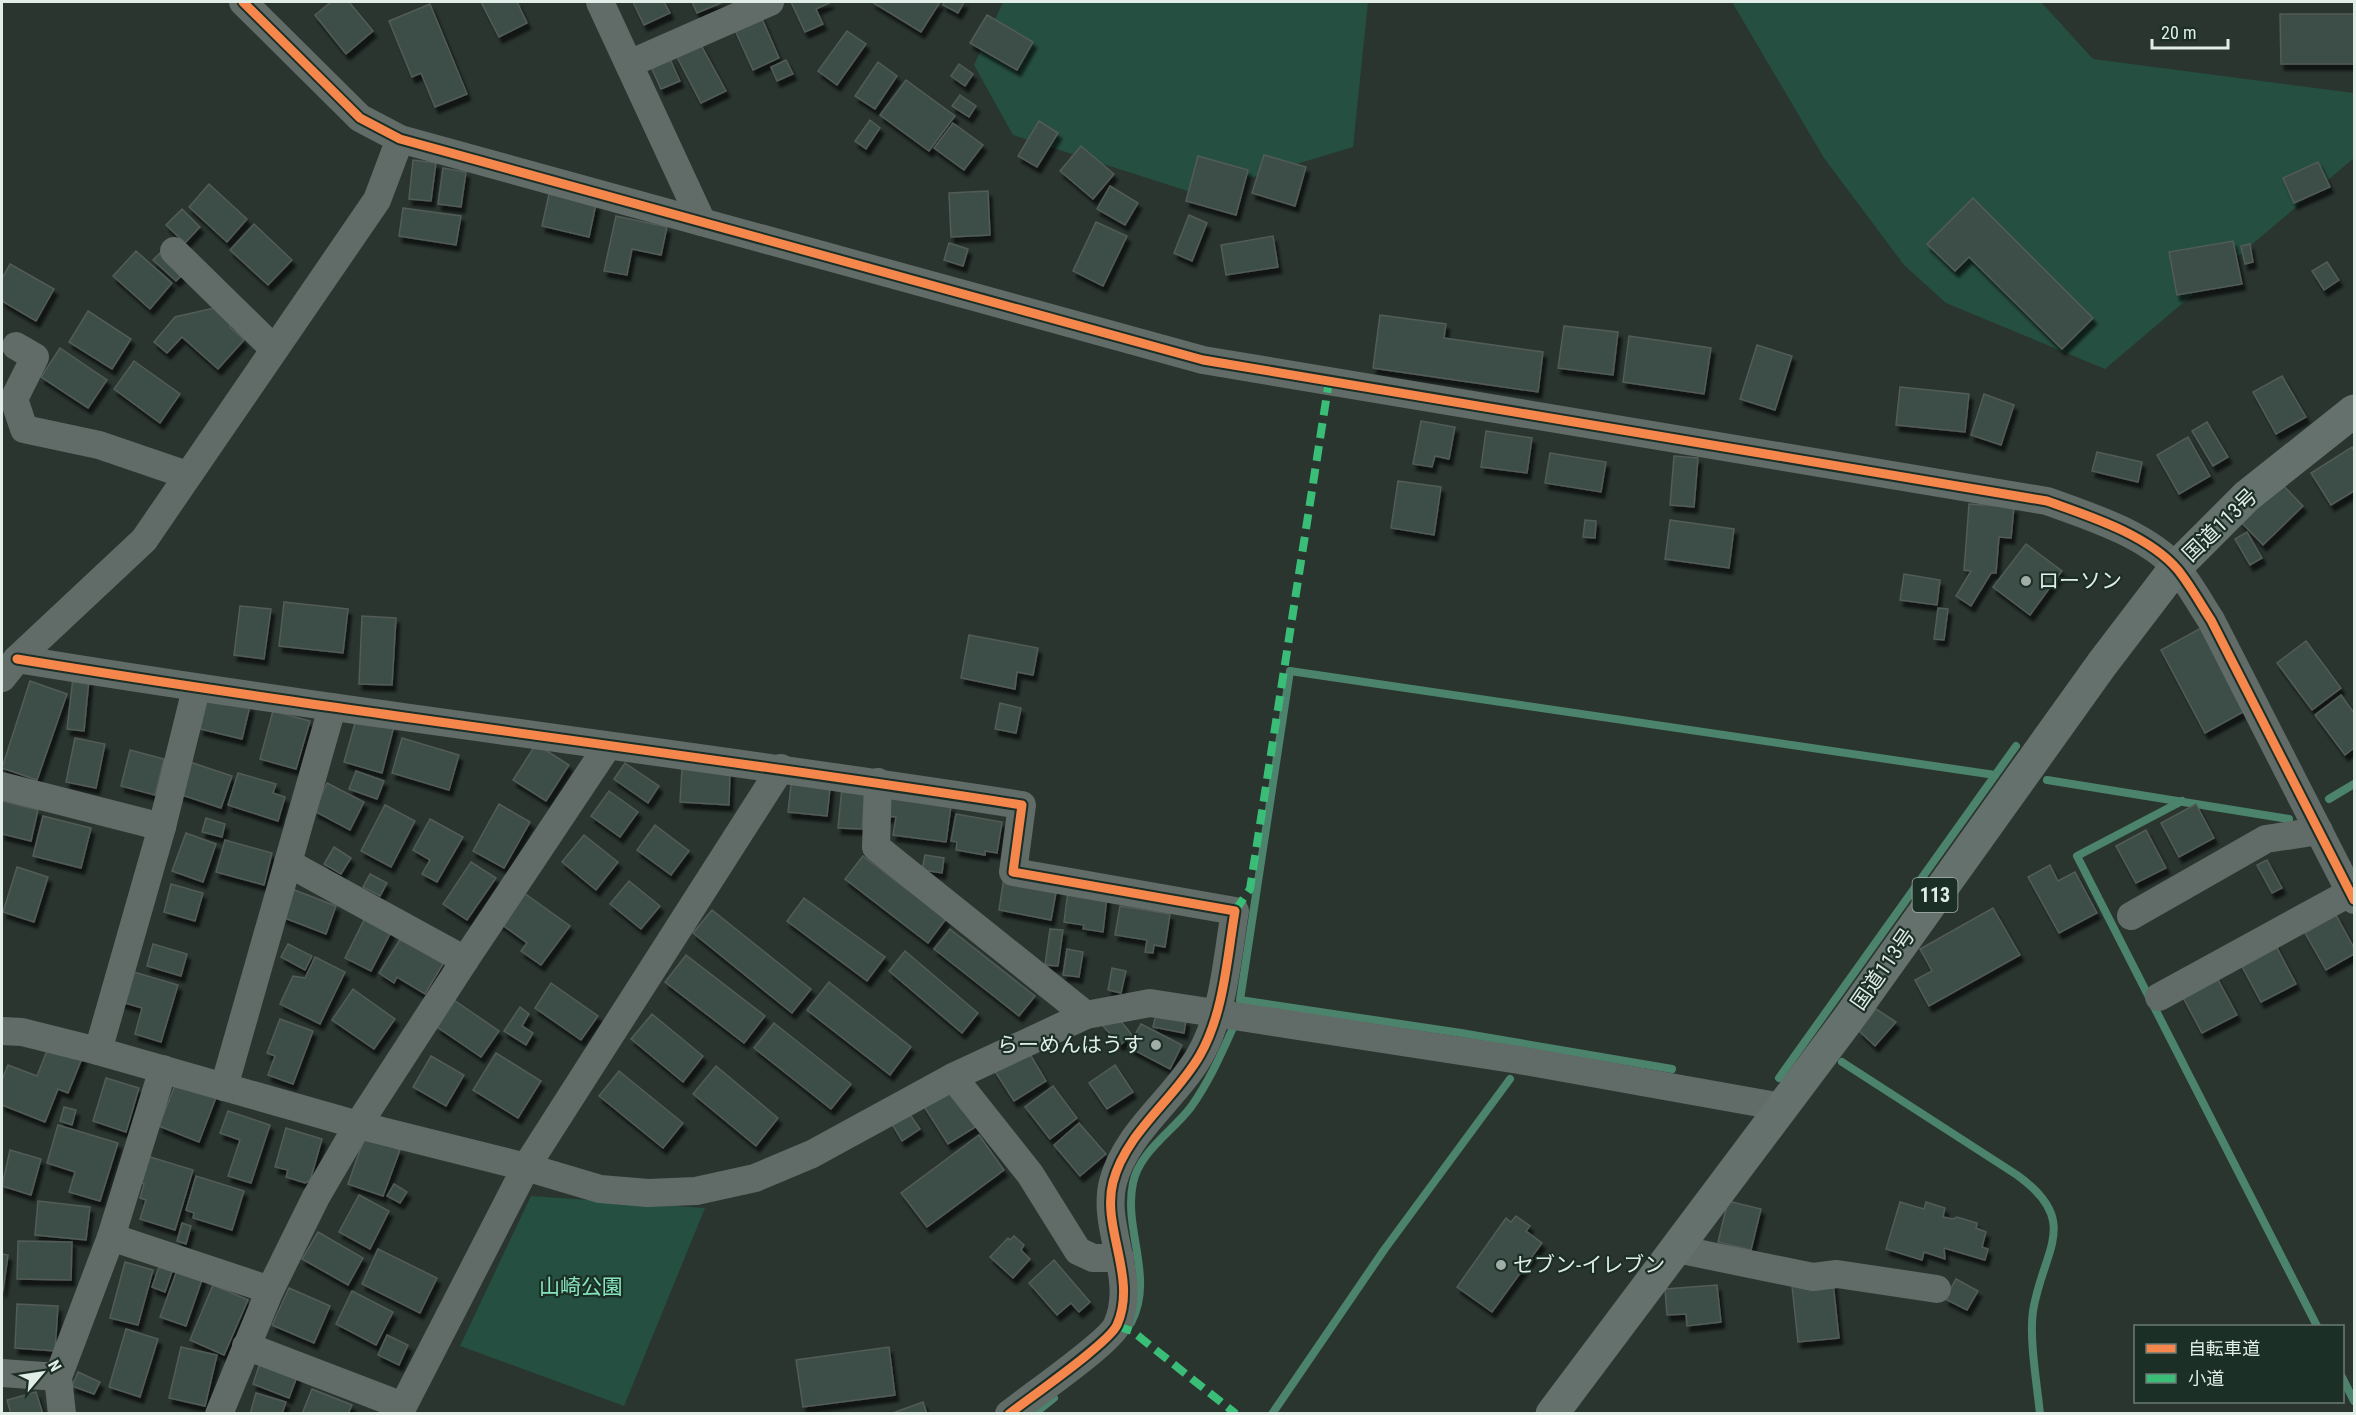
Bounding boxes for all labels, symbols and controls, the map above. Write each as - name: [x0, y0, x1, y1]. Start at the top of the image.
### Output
- scale bar: [2152, 12, 2228, 50]
- text: 20 m: [2161, 22, 2196, 43]
- street label: 国道113号: [2178, 484, 2262, 566]
- place label: ローソン: [2038, 569, 2122, 593]
- marker: ローソン: [2019, 574, 2033, 588]
- road number: 113: [1912, 878, 1958, 912]
- street label: 国道113号: [1846, 924, 1920, 1014]
- place label: らーめんはうす: [997, 1033, 1144, 1057]
- marker: らーめんはうす: [1149, 1038, 1163, 1052]
- place label: セブン-イレブン: [1513, 1253, 1665, 1277]
- marker: セブン-イレブン: [1494, 1258, 1508, 1272]
- park label: 山崎公園: [539, 1275, 623, 1299]
- legend: [2134, 1325, 2344, 1403]
- text: 自転車道: [2188, 1338, 2260, 1359]
- north arrow: [12, 1343, 72, 1403]
- text: N: [44, 1357, 65, 1375]
- text: 小道: [2188, 1368, 2224, 1389]

